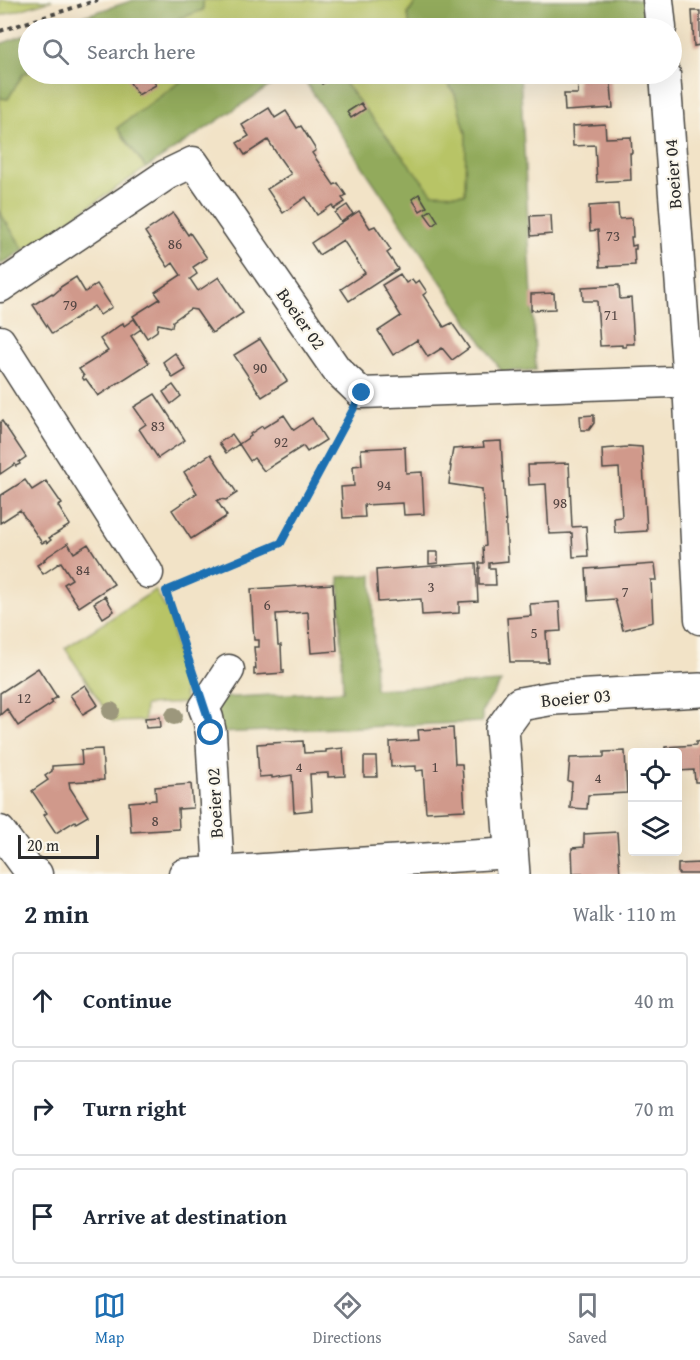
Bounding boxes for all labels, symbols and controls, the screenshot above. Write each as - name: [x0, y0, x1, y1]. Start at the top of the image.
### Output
- search box: [18, 18, 682, 84]
- icon: search: [39, 35, 72, 68]
- text: Search here: [87, 35, 196, 67]
- street label: Boeier 04: [657, 138, 688, 210]
- house number: 73: [606, 225, 620, 246]
- house number: 86: [168, 233, 182, 254]
- street label: Boeier 02: [270, 282, 333, 355]
- house number: 79: [63, 294, 77, 315]
- house number: 71: [604, 304, 618, 325]
- house number: 90: [253, 357, 267, 378]
- route end: [348, 379, 374, 405]
- house number: 83: [151, 415, 165, 436]
- house number: 92: [274, 431, 288, 452]
- house number: 94: [377, 474, 391, 495]
- house number: 98: [553, 492, 567, 513]
- house number: 84: [76, 559, 90, 580]
- house number: 3: [427, 576, 435, 597]
- house number: 7: [621, 581, 629, 602]
- house number: 6: [263, 594, 271, 615]
- house number: 5: [530, 622, 538, 643]
- street label: Boeier 03: [540, 681, 612, 714]
- house number: 12: [17, 687, 31, 708]
- route start: [197, 719, 223, 745]
- map controls: [628, 748, 682, 856]
- button: locate: [628, 748, 682, 802]
- house number: 4: [295, 756, 303, 777]
- house number: 1: [431, 756, 439, 777]
- street label: Boeier 02: [199, 767, 230, 839]
- house number: 4: [594, 767, 602, 788]
- button: layers: [628, 802, 682, 856]
- house number: 8: [151, 810, 159, 831]
- scale bar: [18, 832, 99, 860]
- text: 20 m: [27, 833, 59, 857]
- text: 2 min: [24, 894, 89, 933]
- text: Walk · 110 m: [573, 899, 676, 928]
- icon: ahead: [26, 984, 59, 1017]
- text: Continue: [83, 984, 172, 1016]
- text: 40 m: [634, 986, 674, 1015]
- icon: right: [26, 1092, 59, 1125]
- text: Turn right: [83, 1092, 186, 1124]
- text: 70 m: [634, 1094, 674, 1123]
- icon: arrive: [26, 1200, 59, 1233]
- text: Arrive at destination: [83, 1200, 287, 1232]
- tab: Map: [93, 1289, 126, 1349]
- tab: Directions: [313, 1289, 382, 1349]
- tab: Saved: [568, 1289, 607, 1349]

